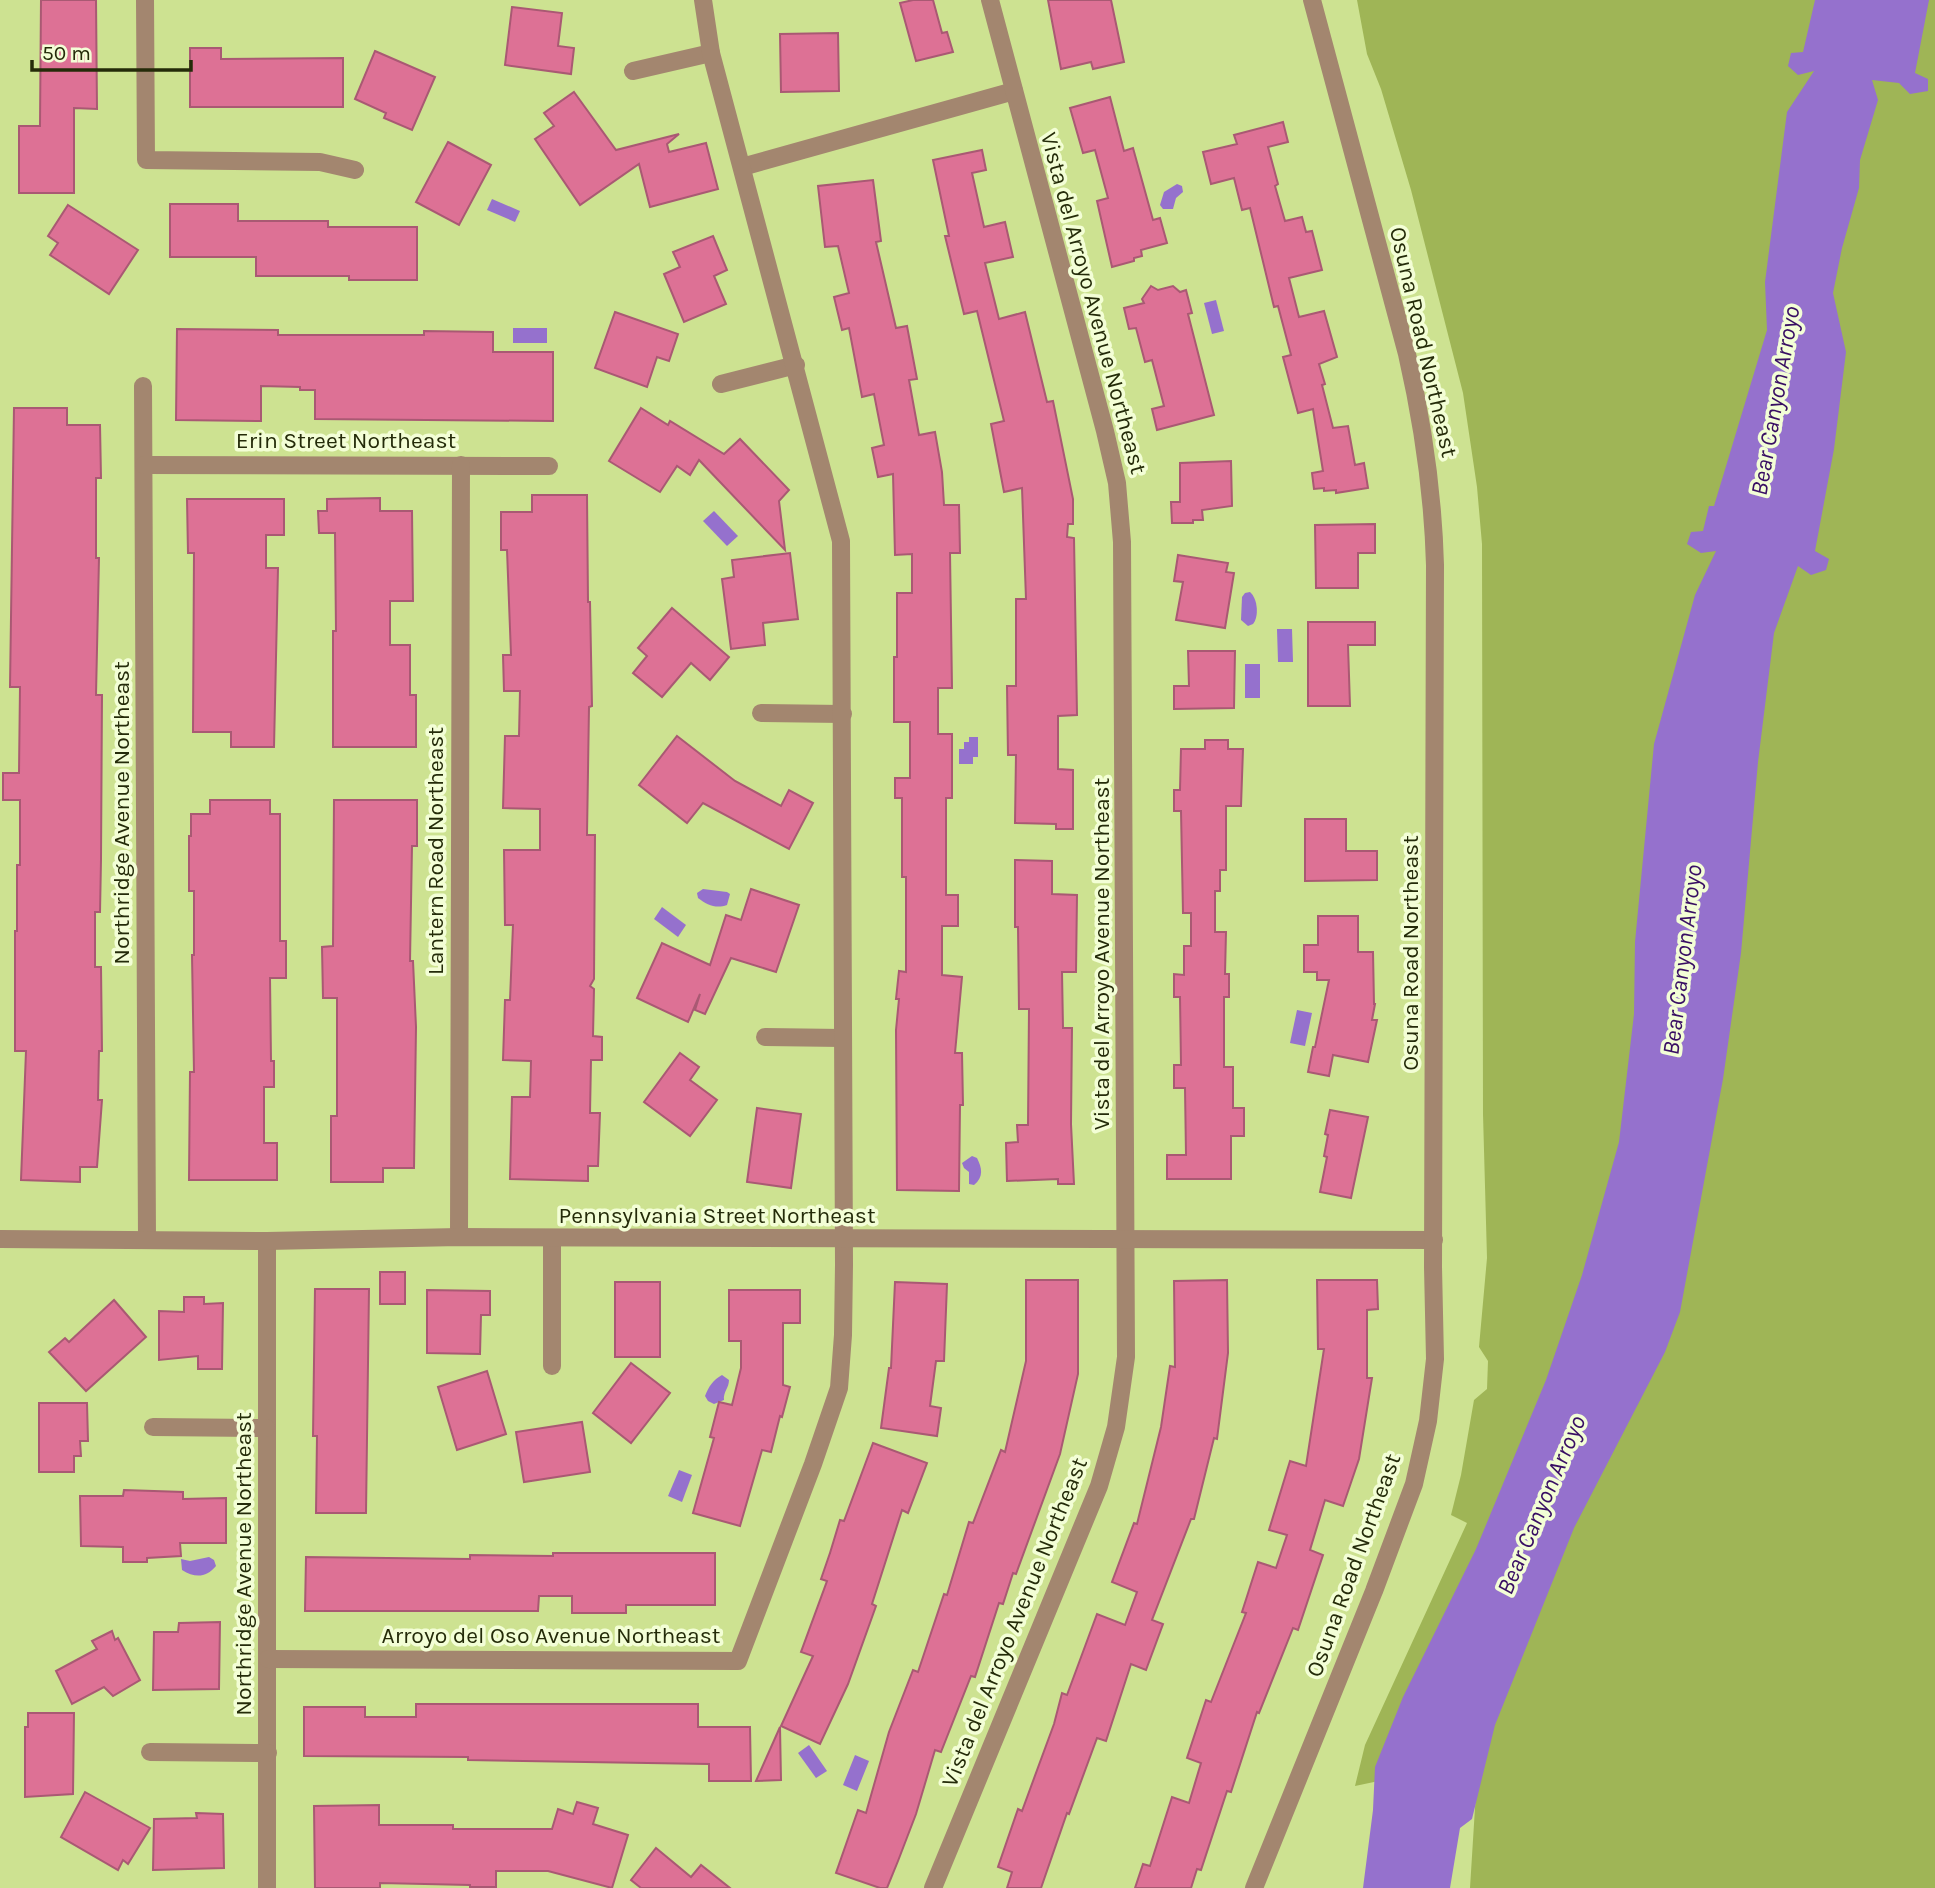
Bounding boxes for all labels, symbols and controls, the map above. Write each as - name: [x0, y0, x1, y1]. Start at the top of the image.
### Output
- scale bar: [32, 28, 191, 72]
- text: 50 m: [42, 41, 91, 65]
- street label: Vista del Arroyo Avenue Northeast: [1035, 129, 1152, 477]
- street label: Osuna Road Northeast: [1384, 224, 1463, 460]
- water label: Bear Canyon Arroyo: [1745, 304, 1805, 498]
- street label: Erin Street Northeast: [236, 427, 457, 454]
- street label: Northridge Avenue Northeast: [108, 661, 135, 965]
- street label: Lantern Road Northeast: [422, 727, 449, 975]
- street label: Vista del Arroyo Avenue Northeast: [1088, 777, 1115, 1130]
- street label: Osuna Road Northeast: [1397, 835, 1424, 1071]
- water label: Bear Canyon Arroyo: [1656, 863, 1708, 1057]
- street label: Pennsylvania Street Northeast: [558, 1202, 876, 1229]
- water label: Bear Canyon Arroyo: [1491, 1411, 1591, 1599]
- street label: Northridge Avenue Northeast: [230, 1412, 257, 1716]
- street label: Osuna Road Northeast: [1300, 1450, 1407, 1680]
- street label: Vista del Arroyo Avenue Northeast: [936, 1453, 1093, 1791]
- street label: Arroyo del Oso Avenue Northeast: [382, 1622, 721, 1649]

